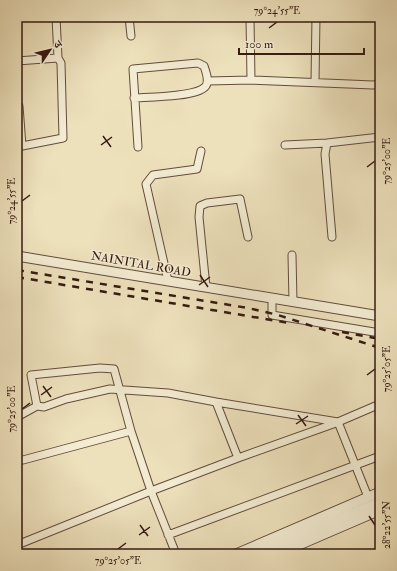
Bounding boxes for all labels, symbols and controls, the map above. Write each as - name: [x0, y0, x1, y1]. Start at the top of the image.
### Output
- text: 79°24'55"E: [254, 5, 300, 17]
- north arrow: [30, 30, 70, 70]
- scale bar: [239, 30, 364, 56]
- text: 100 m: [245, 37, 274, 52]
- text: उ: [50, 38, 66, 52]
- text: 79°25'00"E: [381, 137, 393, 185]
- text: 79°24'55"E: [6, 178, 18, 224]
- street label: NAINITAL ROAD: [90, 248, 192, 281]
- text: 79°25'05"E: [381, 346, 393, 392]
- text: 79°25'00"E: [6, 385, 18, 433]
- text: 28°22'55"N: [381, 501, 393, 549]
- text: 79°25'05"E: [95, 555, 141, 567]

